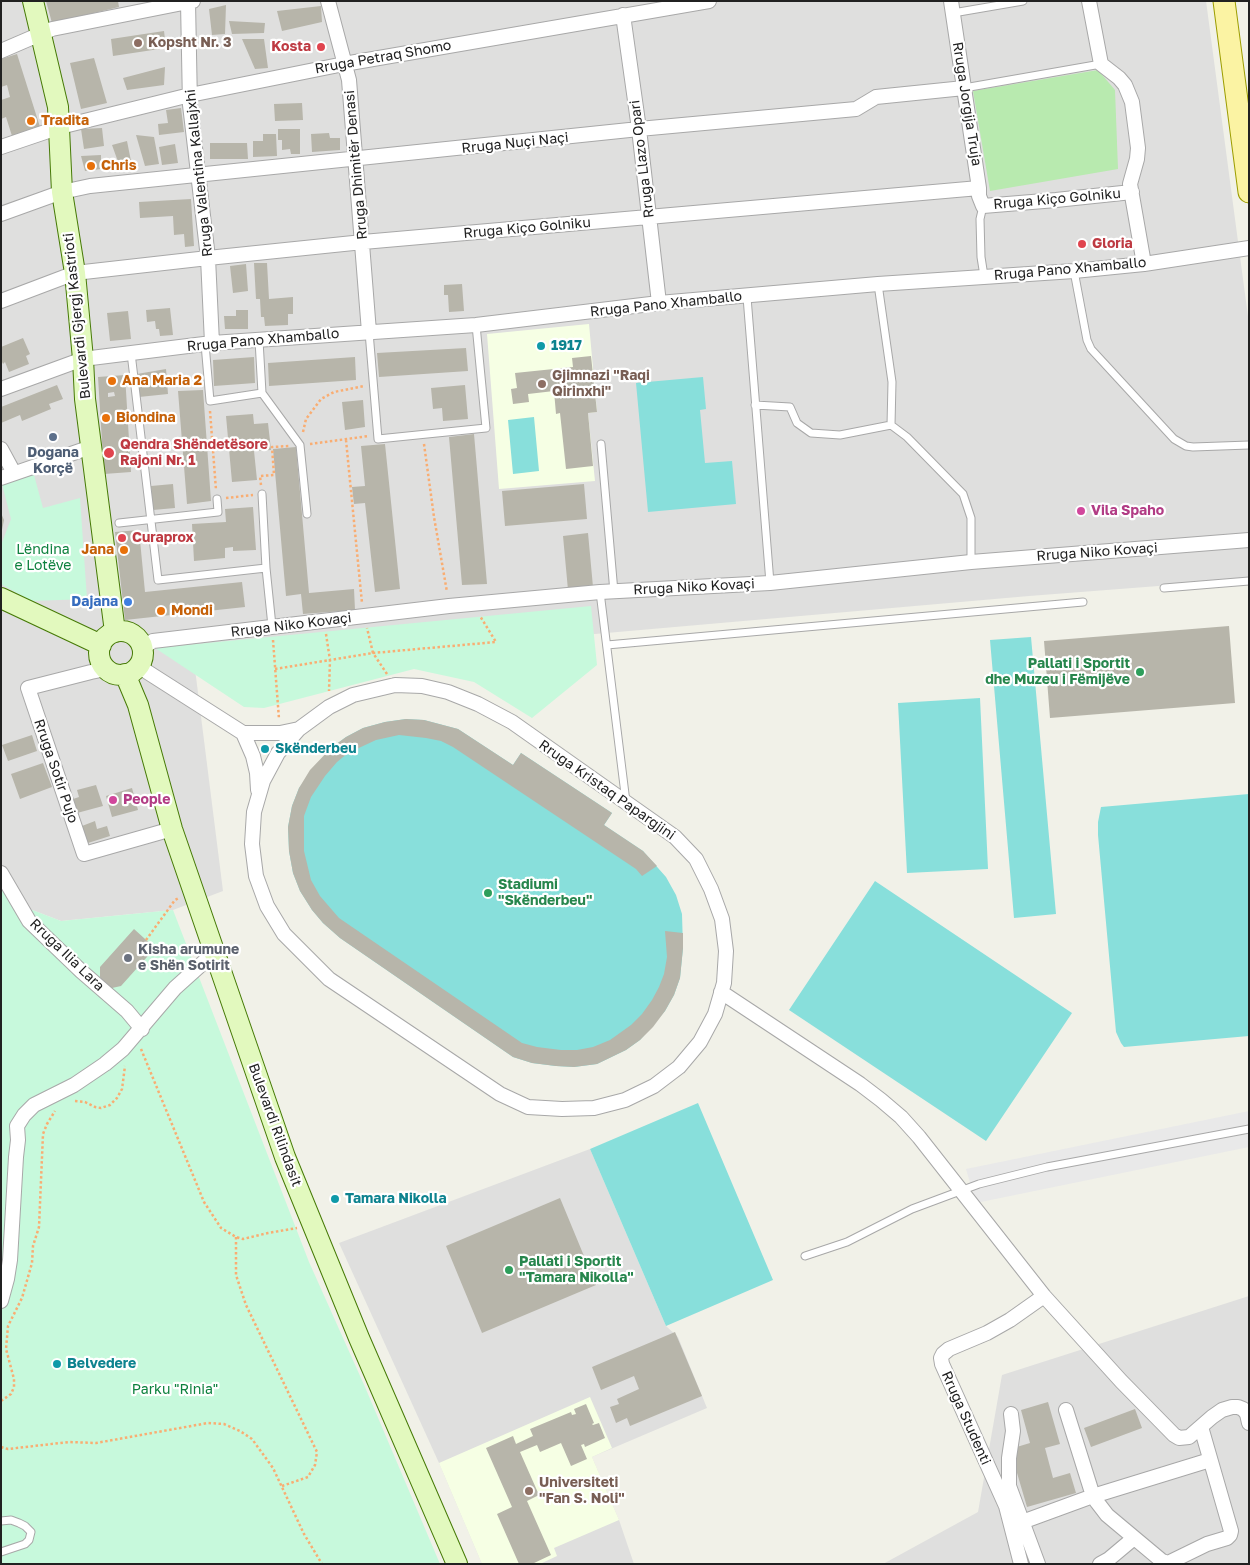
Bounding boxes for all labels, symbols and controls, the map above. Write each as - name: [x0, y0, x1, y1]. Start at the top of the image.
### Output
- place label: Kopsht Nr. 3: [148, 35, 231, 51]
- marker: Kopsht Nr. 3: [132, 37, 144, 49]
- street label: Rruga Petraq Shomo: [313, 37, 453, 77]
- place label: Kosta: [271, 39, 311, 55]
- marker: Kosta: [315, 41, 327, 53]
- street label: Rruga Jorgija Truja: [949, 41, 985, 167]
- street label: Rruga Valentina Kallajxhi: [182, 88, 216, 258]
- street label: Rruga Dhimitër Denasi: [341, 90, 371, 240]
- street label: Rruga Llazo Opari: [626, 99, 658, 219]
- place label: Tradita: [41, 113, 89, 129]
- marker: Tradita: [25, 115, 37, 127]
- street label: Rruga Nuçi Naçi: [461, 129, 569, 157]
- place label: Chris: [101, 158, 137, 174]
- marker: Chris: [85, 160, 97, 172]
- street label: Rruga Kiço Golniku: [993, 185, 1121, 213]
- street label: Rruga Kiço Golniku: [463, 214, 591, 242]
- street label: Bulevardi Gjergj Kastrioti: [60, 232, 94, 400]
- place label: Gloria: [1092, 236, 1133, 252]
- marker: Gloria: [1076, 238, 1088, 250]
- street label: Rruga Pano Xhamballo: [993, 254, 1147, 284]
- street label: Rruga Pano Xhamballo: [589, 288, 743, 320]
- street label: Rruga Pano Xhamballo: [186, 325, 340, 355]
- place label: 1917: [551, 338, 582, 354]
- marker: 1917: [535, 340, 547, 352]
- place label: Gjimnazi "Raqi Qirinxhi": [552, 368, 650, 401]
- place label: Ana Maria 2: [122, 373, 202, 389]
- marker: Ana Maria 2: [106, 375, 118, 387]
- marker: Gjimnazi "Raqi Qirinxhi": [536, 378, 548, 390]
- place label: Biondina: [116, 410, 176, 426]
- marker: Biondina: [100, 412, 112, 424]
- marker: Dogana Korçë: [47, 431, 59, 443]
- place label: Qendra Shëndetësore Rajoni Nr. 1: [120, 437, 268, 470]
- place label: Dogana Korçë: [27, 445, 79, 478]
- marker: Qendra Shëndetësore Rajoni Nr. 1: [102, 446, 116, 460]
- place label: Vila Spaho: [1091, 503, 1164, 519]
- marker: Vila Spaho: [1075, 505, 1087, 517]
- place label: Curaprox: [132, 530, 194, 546]
- marker: Curaprox: [116, 532, 128, 544]
- street label: Rruga Niko Kovaçi: [1036, 539, 1158, 565]
- park label: Lëndina e Lotëve: [15, 542, 71, 574]
- place label: Jana: [81, 542, 114, 558]
- marker: Jana: [118, 544, 130, 556]
- street label: Rruga Niko Kovaçi: [633, 575, 755, 599]
- place label: Dajana: [71, 594, 118, 610]
- marker: Dajana: [122, 596, 134, 608]
- place label: Mondi: [171, 603, 213, 619]
- marker: Mondi: [155, 605, 167, 617]
- street label: Rruga Niko Kovaçi: [230, 609, 352, 641]
- place label: Pallati i Sportit dhe Muzeu i Fëmijëve: [985, 656, 1130, 689]
- marker: Pallati i Sportit dhe Muzeu i Fëmijëve: [1134, 666, 1146, 678]
- street label: Rruga Sotir Pujo: [30, 717, 82, 825]
- street label: Rruga Kristaq Papargjini: [536, 736, 678, 844]
- place label: Skënderbeu: [275, 741, 356, 757]
- marker: Skënderbeu: [259, 743, 271, 755]
- place label: People: [123, 792, 170, 808]
- marker: People: [107, 794, 119, 806]
- place label: Stadiumi "Skënderbeu": [498, 877, 592, 910]
- marker: Stadiumi "Skënderbeu": [482, 887, 494, 899]
- street label: Rruga Ilia Lara: [26, 915, 108, 995]
- place label: Kisha arumune e Shën Sotirit: [138, 942, 239, 974]
- marker: Kisha arumune e Shën Sotirit: [122, 952, 134, 964]
- street label: Bulevardi Rilindasit: [245, 1061, 305, 1189]
- place label: Tamara Nikolla: [345, 1191, 447, 1207]
- marker: Tamara Nikolla: [329, 1193, 341, 1205]
- place label: Pallati i Sportit "Tamara Nikolla": [519, 1254, 634, 1286]
- marker: Pallati i Sportit "Tamara Nikolla": [503, 1264, 515, 1276]
- place label: Belvedere: [67, 1356, 136, 1372]
- marker: Belvedere: [51, 1358, 63, 1370]
- street label: Rruga Studenti: [938, 1369, 994, 1467]
- park label: Parku "Rinia": [132, 1382, 218, 1398]
- place label: Universiteti "Fan S. Noli": [539, 1475, 625, 1508]
- marker: Universiteti "Fan S. Noli": [523, 1485, 535, 1497]

